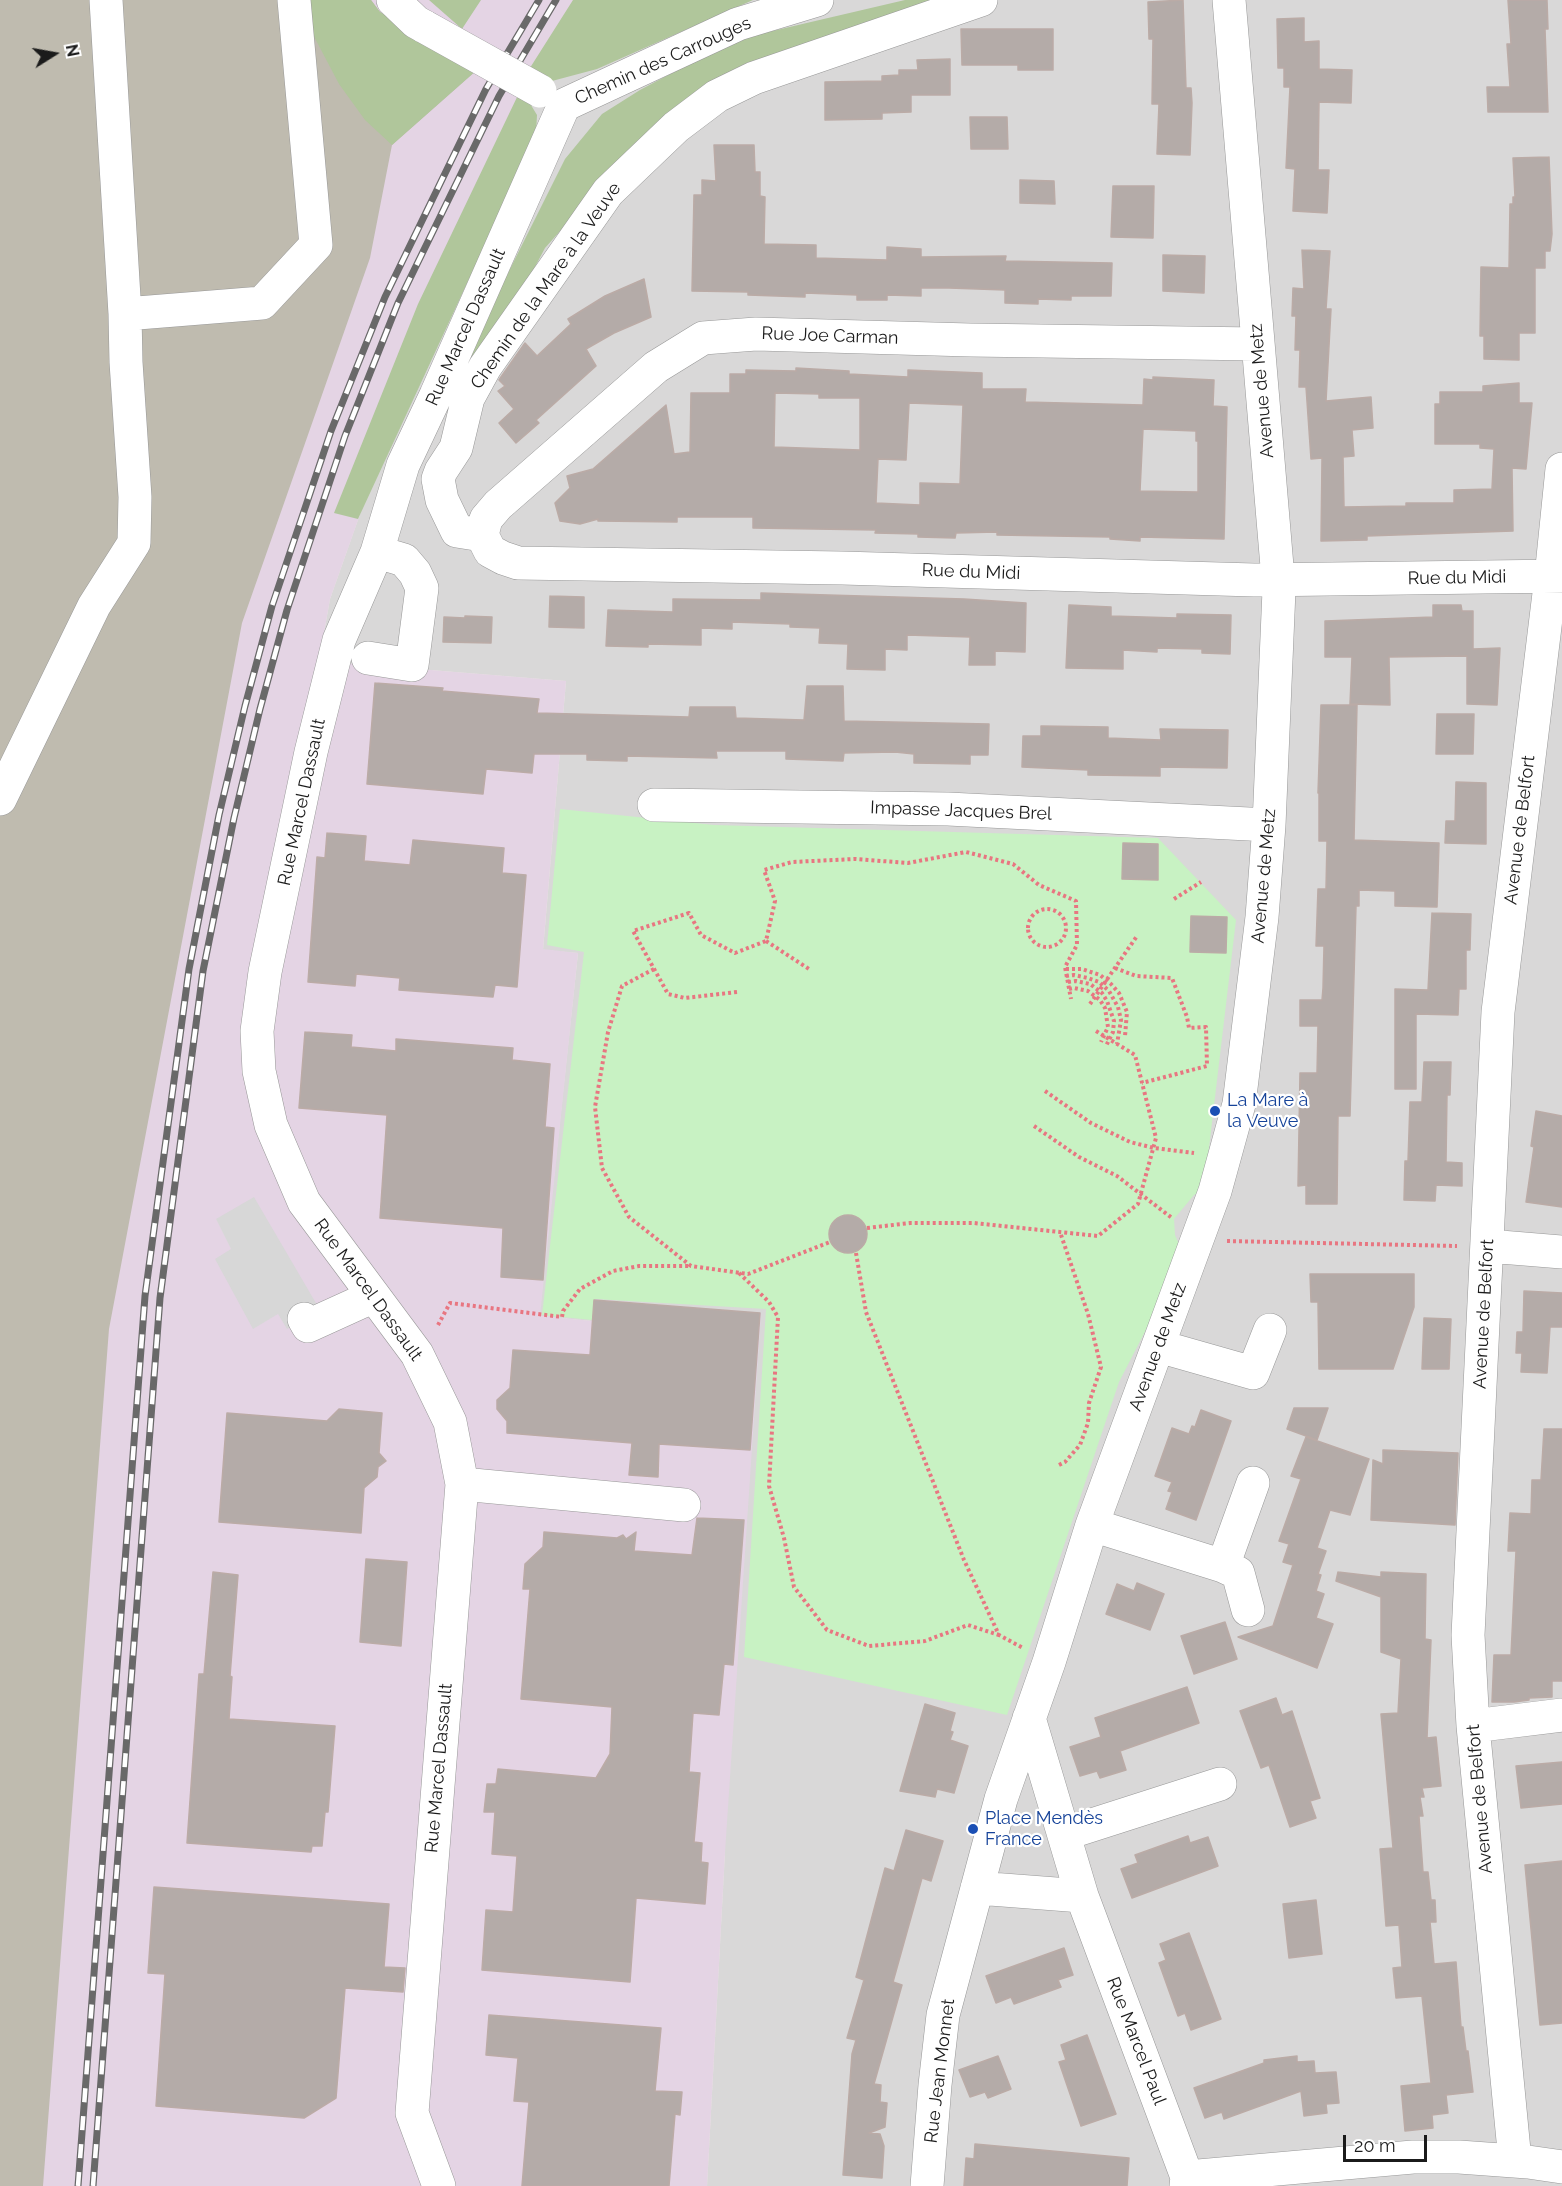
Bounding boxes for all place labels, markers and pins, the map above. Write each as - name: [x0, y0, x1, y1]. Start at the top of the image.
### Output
- place label: La Mare à la Veuve: [1227, 1090, 1308, 1132]
- marker: La Mare à la Veuve: [1208, 1104, 1222, 1118]
- place label: Place Mendès France: [985, 1808, 1103, 1850]
- marker: Place Mendès France: [966, 1822, 980, 1836]

